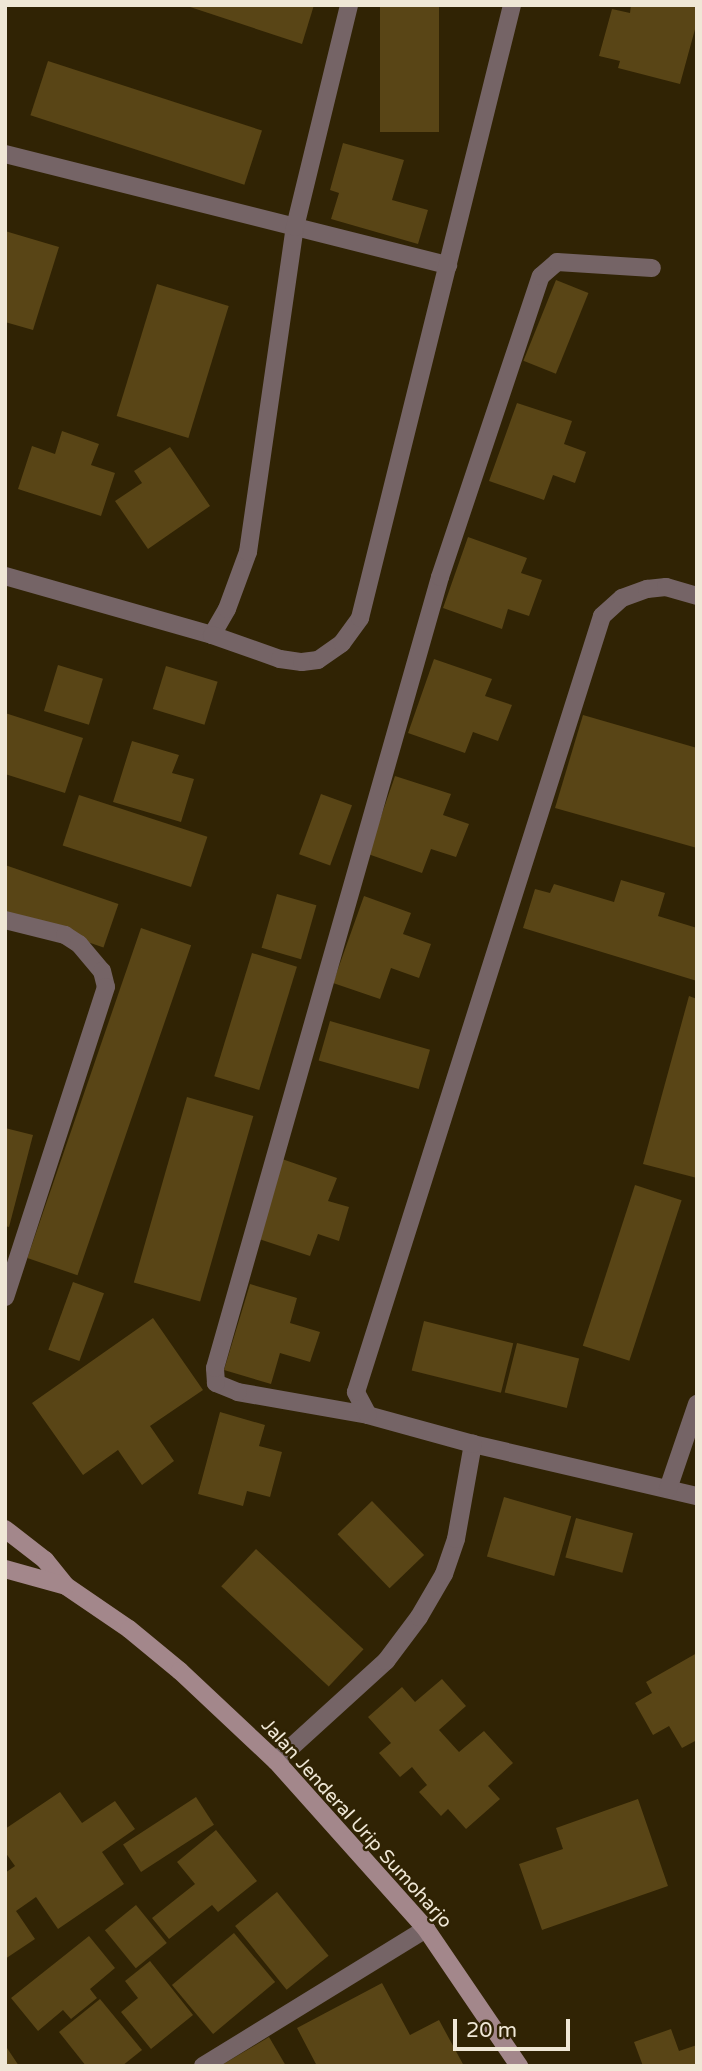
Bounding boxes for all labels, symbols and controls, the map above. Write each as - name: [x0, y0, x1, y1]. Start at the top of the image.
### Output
- street label: Jalan Jenderal Urip Sumoharjo: [256, 1715, 456, 1933]
- scale bar: [457, 2004, 574, 2048]
- text: 20 m: [466, 2018, 517, 2043]

